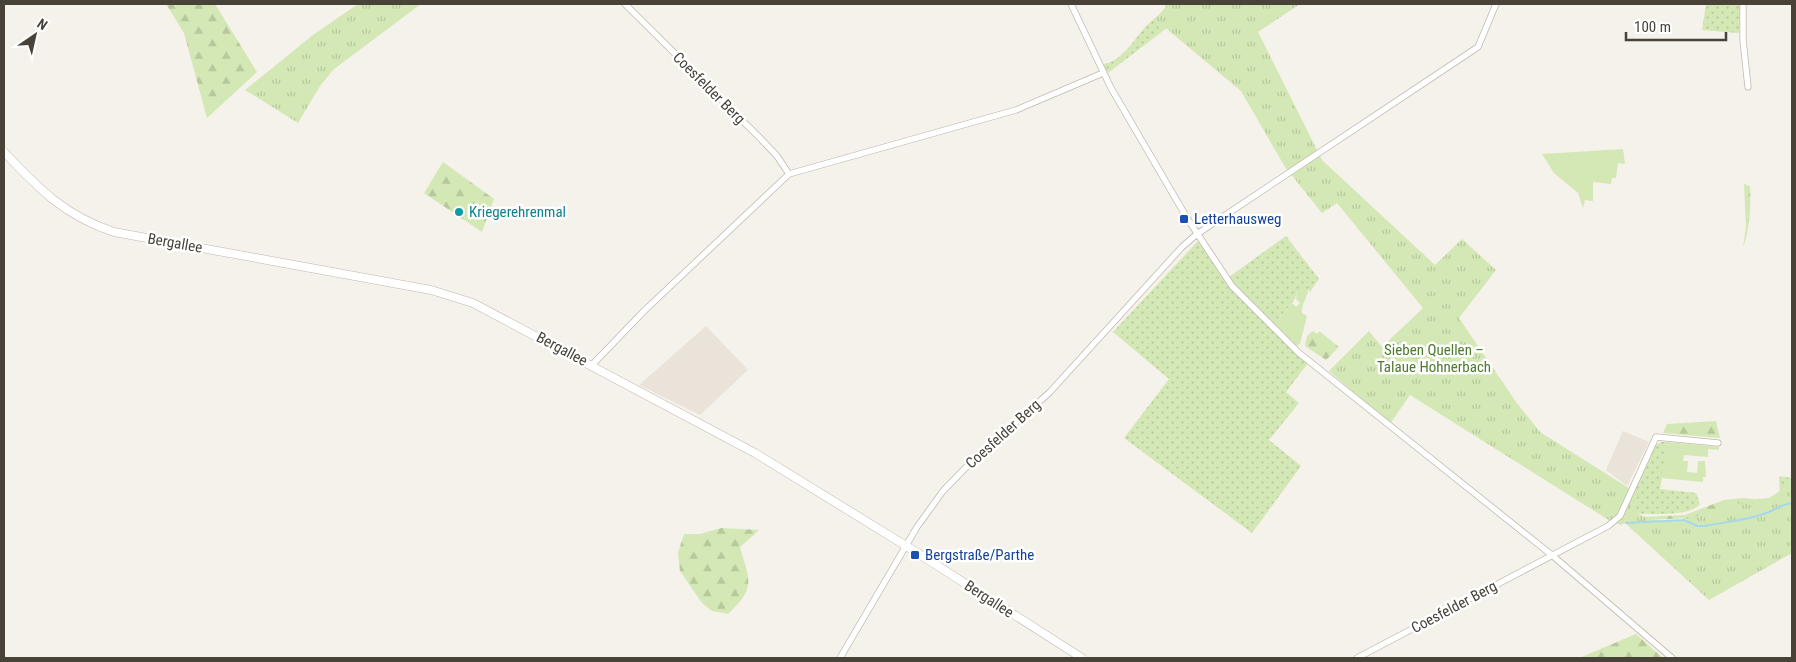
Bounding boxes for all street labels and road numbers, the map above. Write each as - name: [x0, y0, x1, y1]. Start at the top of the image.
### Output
- street label: Coesfelder Berg: [669, 48, 749, 128]
- street label: Bergallee: [146, 229, 204, 257]
- street label: Bergallee: [533, 328, 591, 370]
- street label: Coesfelder Berg: [962, 396, 1044, 472]
- street label: Bergallee: [961, 576, 1017, 622]
- street label: Coesfelder Berg: [1408, 577, 1500, 637]

